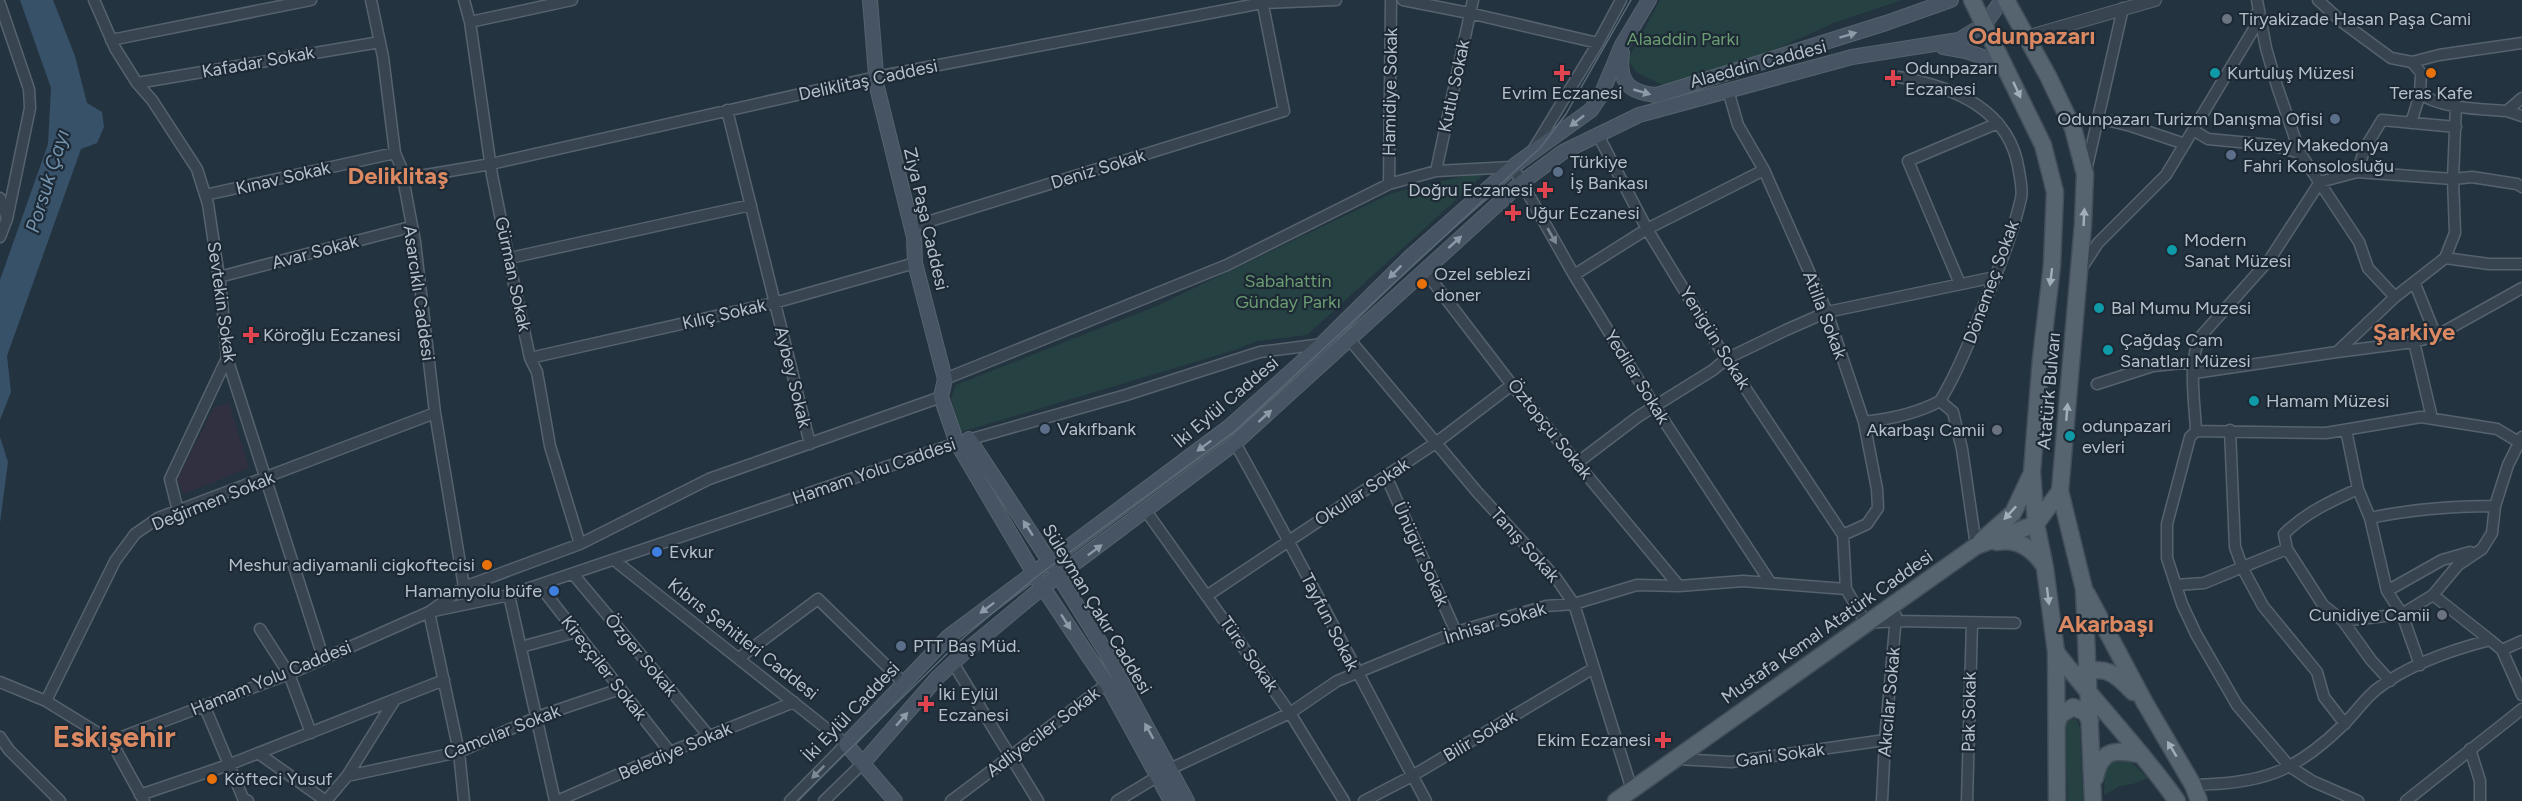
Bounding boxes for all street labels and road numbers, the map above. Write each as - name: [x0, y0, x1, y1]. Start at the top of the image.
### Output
- street label: Hamidiye Sokak: [1378, 27, 1402, 156]
- street label: Alaeddin Caddesi: [1687, 35, 1829, 93]
- street label: Kutlu Sokak: [1433, 37, 1475, 134]
- street label: Kafadar Sokak: [200, 41, 316, 83]
- street label: Deliklitaş Caddesi: [796, 55, 940, 105]
- street label: Deniz Sokak: [1048, 144, 1148, 194]
- street label: Ziya Paşa Caddesi: [899, 146, 953, 292]
- street label: Kınav Sokak: [234, 156, 332, 200]
- street label: Gürman Sokak: [490, 215, 536, 334]
- street label: Dönemeç Sokak: [1958, 217, 2024, 347]
- street label: Asarcıklı Caddesi: [399, 224, 439, 362]
- street label: Avar Sokak: [269, 230, 361, 274]
- street label: Sevtekin Sokak: [203, 240, 241, 364]
- street label: Atilla Sokak: [1798, 268, 1852, 362]
- street label: Yenigün Sokak: [1675, 283, 1755, 394]
- street label: Kılıç Sokak: [680, 294, 768, 334]
- street label: Aybey Sokak: [770, 324, 816, 430]
- street label: Yediler Sokak: [1599, 326, 1675, 428]
- street label: Atatürk Bulvarı: [2033, 331, 2065, 451]
- street label: İki Eylül Caddesi: [1169, 352, 1283, 452]
- street label: Öztopçu Sokak: [1503, 374, 1597, 484]
- street label: Hamam Yolu Caddesi: [789, 433, 959, 509]
- street label: Okullar Sokak: [1311, 453, 1414, 531]
- street label: Değirmen Sokak: [148, 466, 278, 536]
- street label: Ünügür Sokak: [1388, 498, 1454, 610]
- street label: Tanış Sokak: [1486, 503, 1564, 587]
- street label: Süleyman Çakır Caddesi: [1038, 520, 1156, 698]
- street label: Mustafa Kemal Atatürk Caddesi: [1717, 545, 1937, 709]
- street label: Tayfun Sokak: [1296, 570, 1364, 675]
- street label: Kıbrıs Şehitleri Caddesi: [663, 573, 823, 705]
- street label: İnhisar Sokak: [1441, 597, 1549, 649]
- street label: Özger Sokak: [600, 609, 682, 701]
- street label: Kireççiler Sokak: [556, 611, 652, 725]
- street label: Türe Sokak: [1215, 612, 1283, 696]
- street label: Hamam Yolu Caddesi: [187, 636, 355, 720]
- street label: Akıcılar Sokak: [1873, 646, 1905, 758]
- street label: İki Eylül Caddesi: [798, 657, 904, 767]
- street label: Pak Sokak: [1957, 671, 1981, 752]
- street label: Adliyeciler Sokak: [982, 682, 1104, 782]
- street label: Camcılar Sokak: [441, 700, 564, 764]
- street label: Bilir Sokak: [1439, 705, 1521, 766]
- street label: Belediye Sokak: [615, 717, 735, 785]
- street label: Gani Sokak: [1734, 738, 1826, 772]

